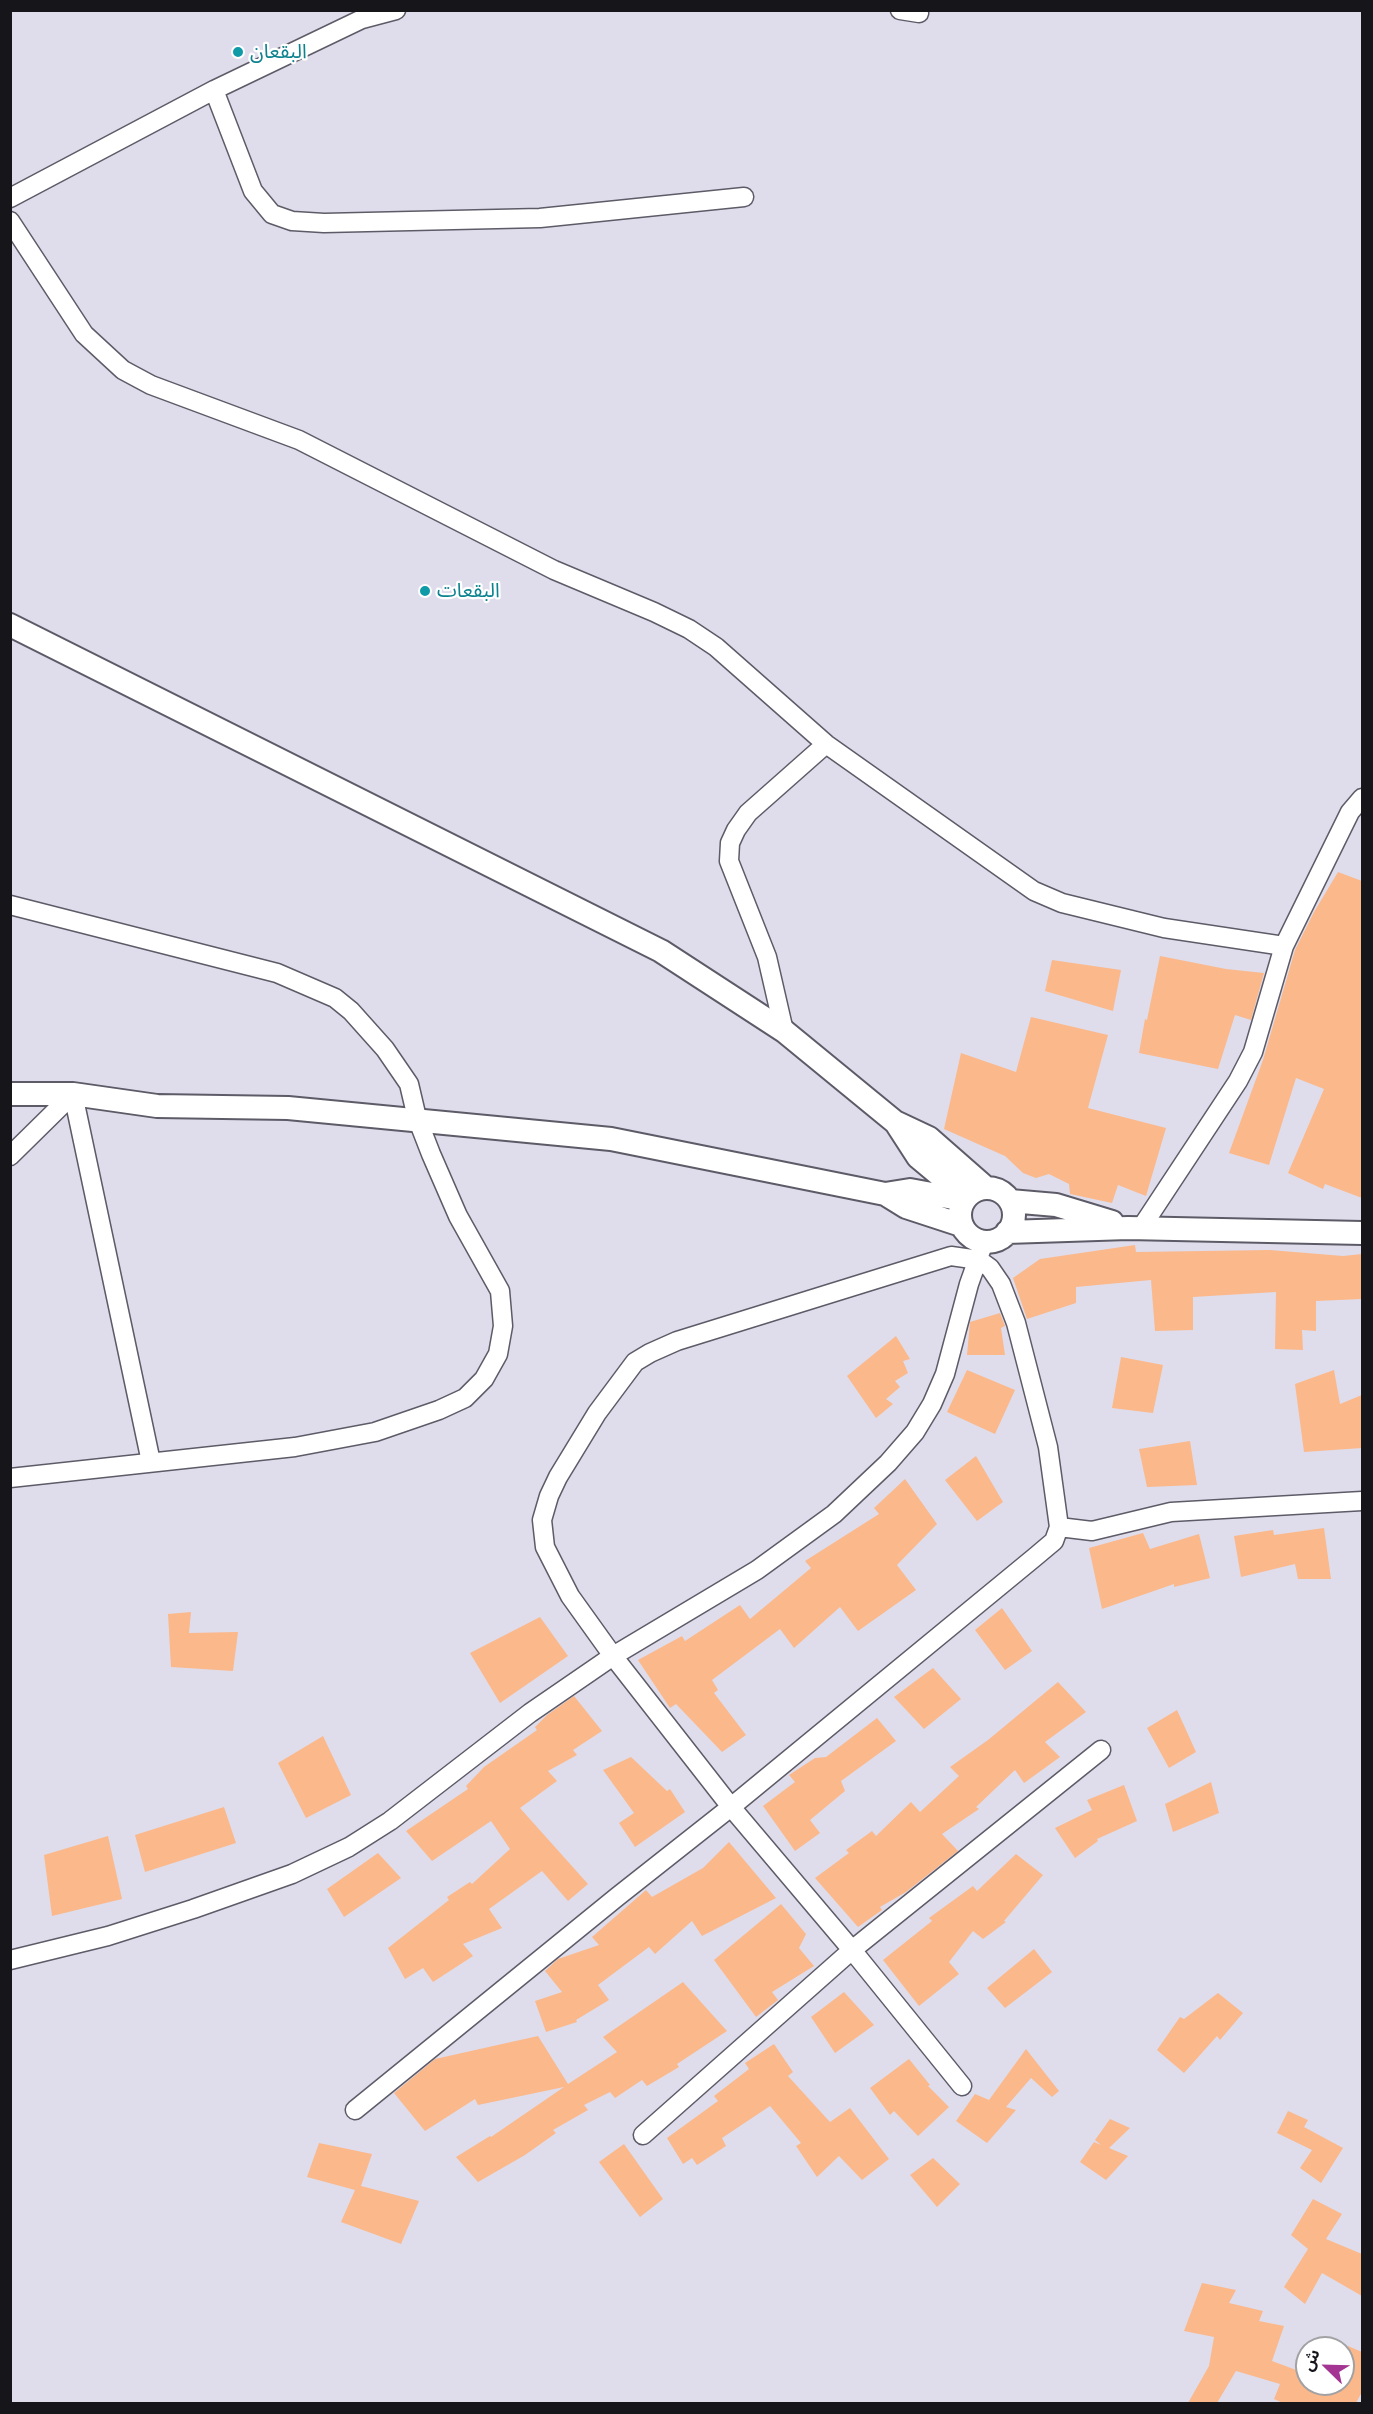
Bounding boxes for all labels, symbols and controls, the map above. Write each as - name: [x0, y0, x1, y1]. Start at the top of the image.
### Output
- place label: البقعان: [250, 40, 307, 64]
- marker: البقعان: [231, 45, 245, 59]
- place label: البقعات: [437, 579, 500, 603]
- marker: البقعات: [418, 584, 432, 598]
- north arrow: [1295, 2336, 1355, 2396]
- text: ش: [1297, 2346, 1324, 2374]

